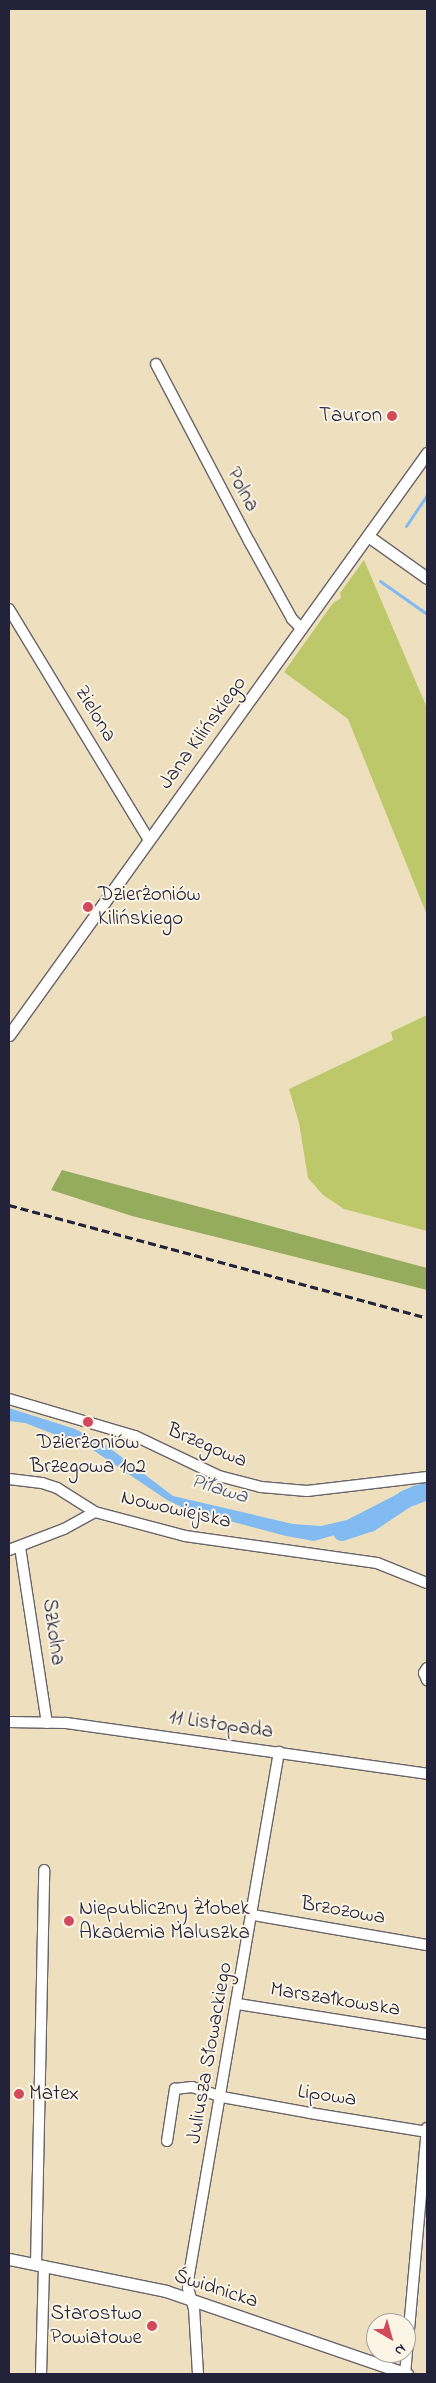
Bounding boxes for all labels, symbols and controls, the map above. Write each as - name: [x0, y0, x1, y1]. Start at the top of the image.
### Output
- place label: Tauron: [319, 403, 382, 429]
- marker: Tauron: [386, 410, 398, 422]
- street label: Polna: [220, 464, 264, 516]
- street label: Jana Kilińskiego: [154, 672, 252, 794]
- street label: Zielona: [68, 681, 122, 747]
- place label: Dzierżoniów Kilińskiego: [98, 882, 200, 932]
- marker: Dzierżoniów Kilińskiego: [82, 901, 94, 913]
- marker: Dzierżoniów Brzegowa 102: [82, 1416, 94, 1428]
- street label: Brzegowa: [163, 1418, 251, 1474]
- place label: Dzierżoniów Brzegowa 102: [30, 1430, 146, 1480]
- water label: Piława: [187, 1469, 251, 1511]
- street label: Nowowiejska: [119, 1485, 233, 1535]
- street label: Szkolna: [36, 1597, 70, 1667]
- street label: 11 Listopada: [167, 1705, 275, 1745]
- street label: Brzozowa: [299, 1891, 387, 1931]
- place label: Niepubliczny Żłobek Akademia Maluszka: [79, 1896, 250, 1946]
- marker: Niepubliczny Żłobek Akademia Maluszka: [63, 1915, 75, 1927]
- street label: Juliusza Słowackiego: [182, 1960, 238, 2146]
- street label: Marszałkowska: [268, 1977, 402, 2023]
- street label: Lipowa: [296, 2079, 358, 2113]
- place label: Matex: [29, 2081, 79, 2107]
- marker: Matex: [13, 2088, 25, 2100]
- street label: Świdnicka: [171, 2264, 261, 2314]
- place label: Starostwo Powiatowe: [50, 2301, 142, 2351]
- north arrow: [366, 2313, 416, 2363]
- marker: Starostwo Powiatowe: [146, 2320, 158, 2332]
- text: N: [390, 2338, 410, 2361]

